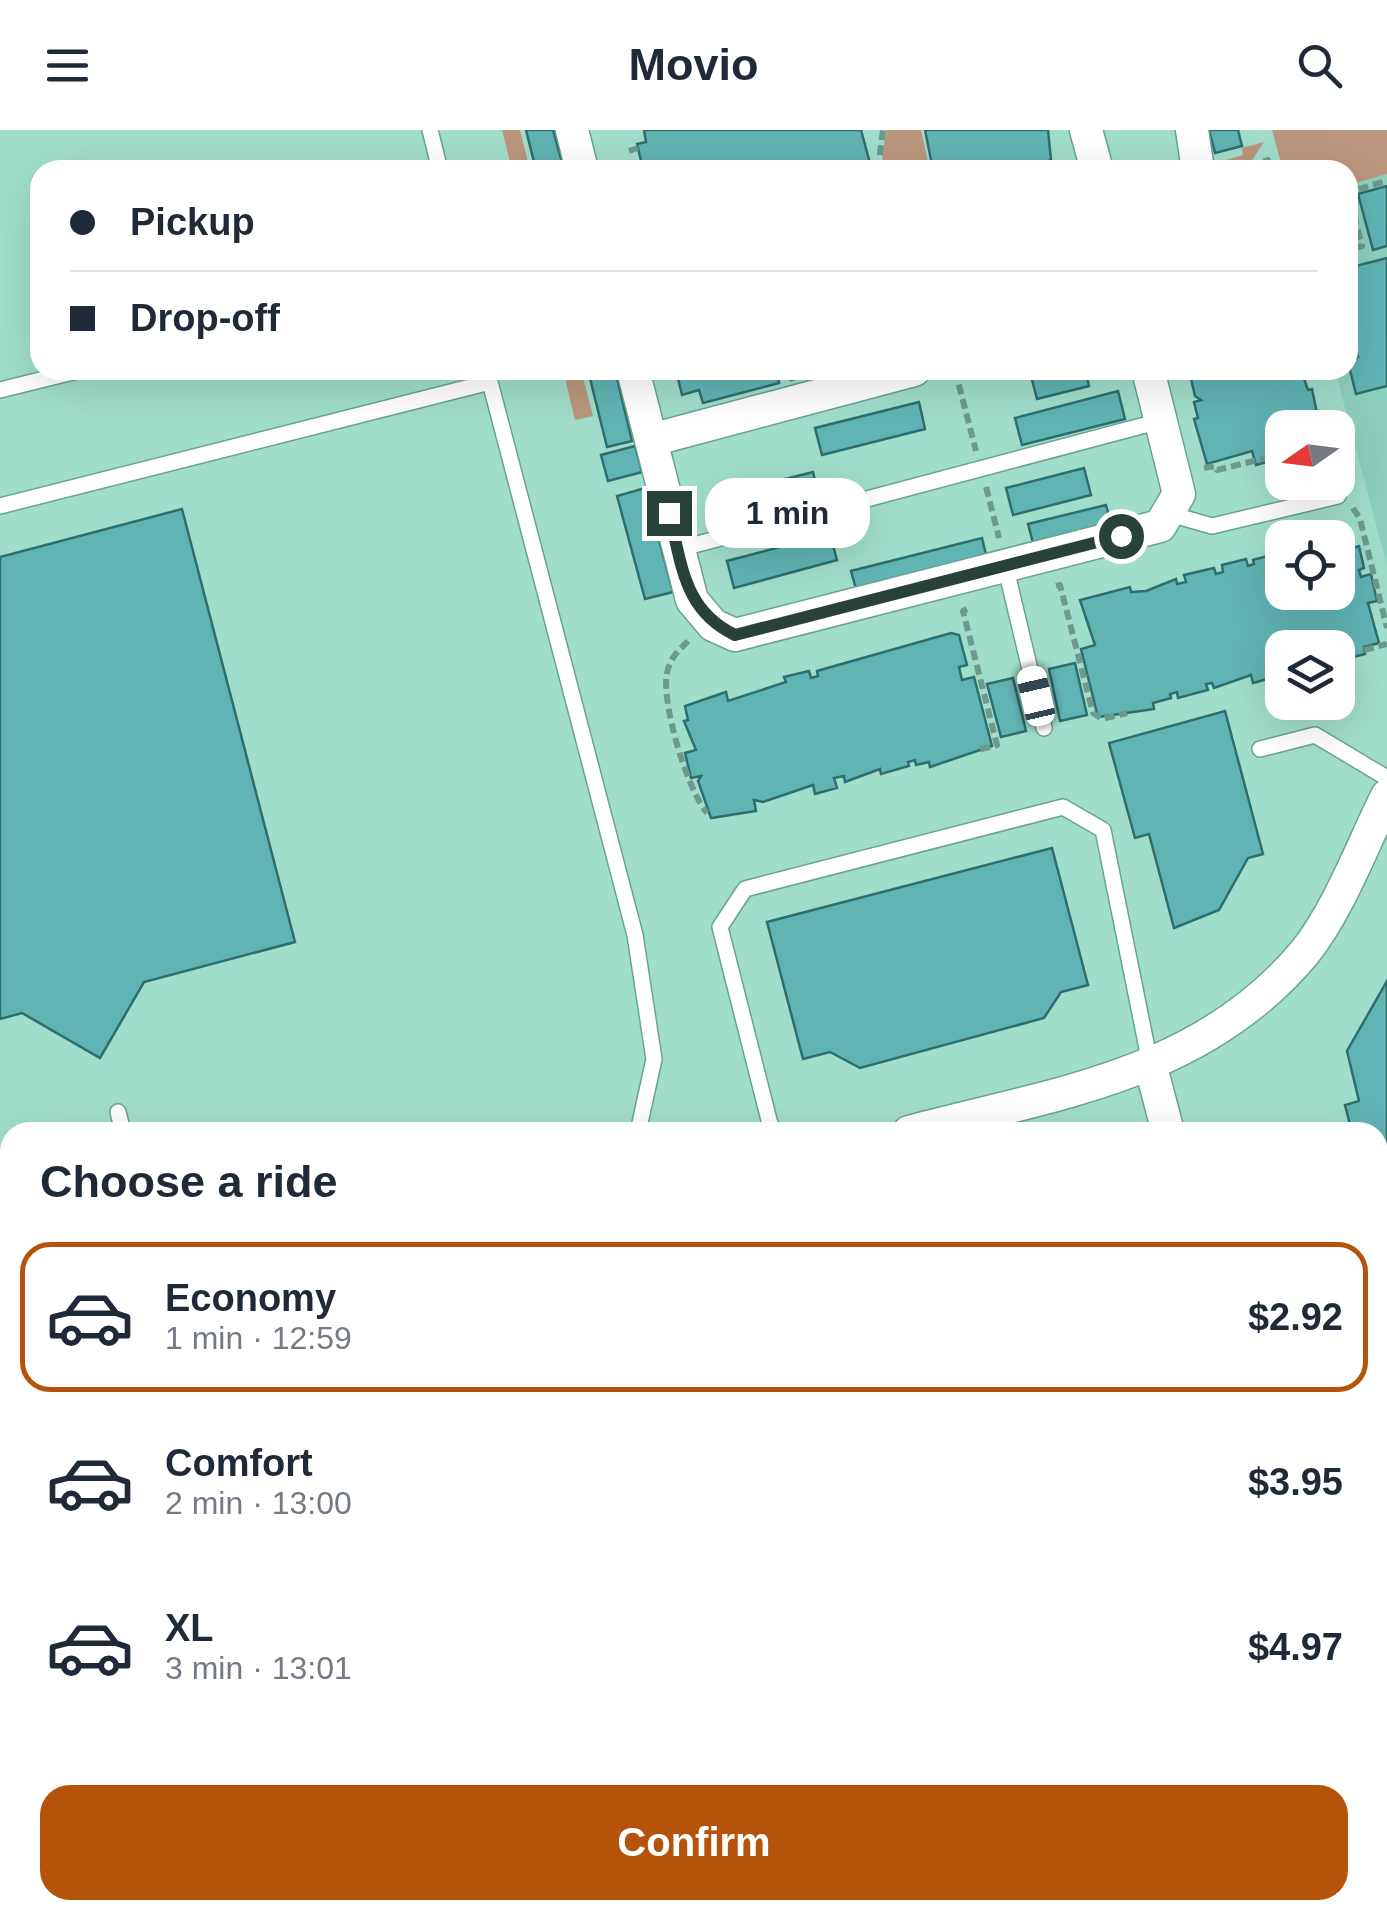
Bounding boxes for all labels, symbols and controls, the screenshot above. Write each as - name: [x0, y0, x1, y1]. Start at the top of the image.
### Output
- icon: menu: [40, 38, 95, 93]
- icon: search: [1292, 38, 1347, 93]
- text: Movio: [629, 39, 759, 90]
- text: Pickup: [130, 201, 255, 243]
- text: Drop-off: [130, 297, 280, 339]
- north arrow: [1265, 410, 1355, 500]
- map controls: [1265, 410, 1355, 720]
- callout: 1 min: [704, 478, 869, 548]
- route end: [647, 491, 692, 536]
- text: 1 min: [746, 495, 829, 531]
- route start: [1099, 514, 1144, 559]
- button: locate: [1265, 520, 1355, 610]
- button: layers: [1265, 630, 1355, 720]
- car: [1015, 663, 1057, 729]
- text: Choose a ride: [40, 1156, 338, 1207]
- icon: car: [45, 1272, 135, 1362]
- text: Economy: [165, 1277, 336, 1319]
- text: $2.92: [1248, 1296, 1343, 1338]
- text: 1 min · 12:59: [165, 1320, 352, 1356]
- icon: car: [45, 1437, 135, 1527]
- text: Comfort: [165, 1442, 313, 1484]
- text: $3.95: [1248, 1461, 1343, 1503]
- text: 2 min · 13:00: [165, 1485, 352, 1521]
- icon: car: [45, 1602, 135, 1692]
- text: XL: [165, 1607, 214, 1649]
- text: $4.97: [1248, 1626, 1343, 1668]
- text: 3 min · 13:01: [165, 1650, 352, 1686]
- button: Confirm: [40, 1785, 1348, 1900]

